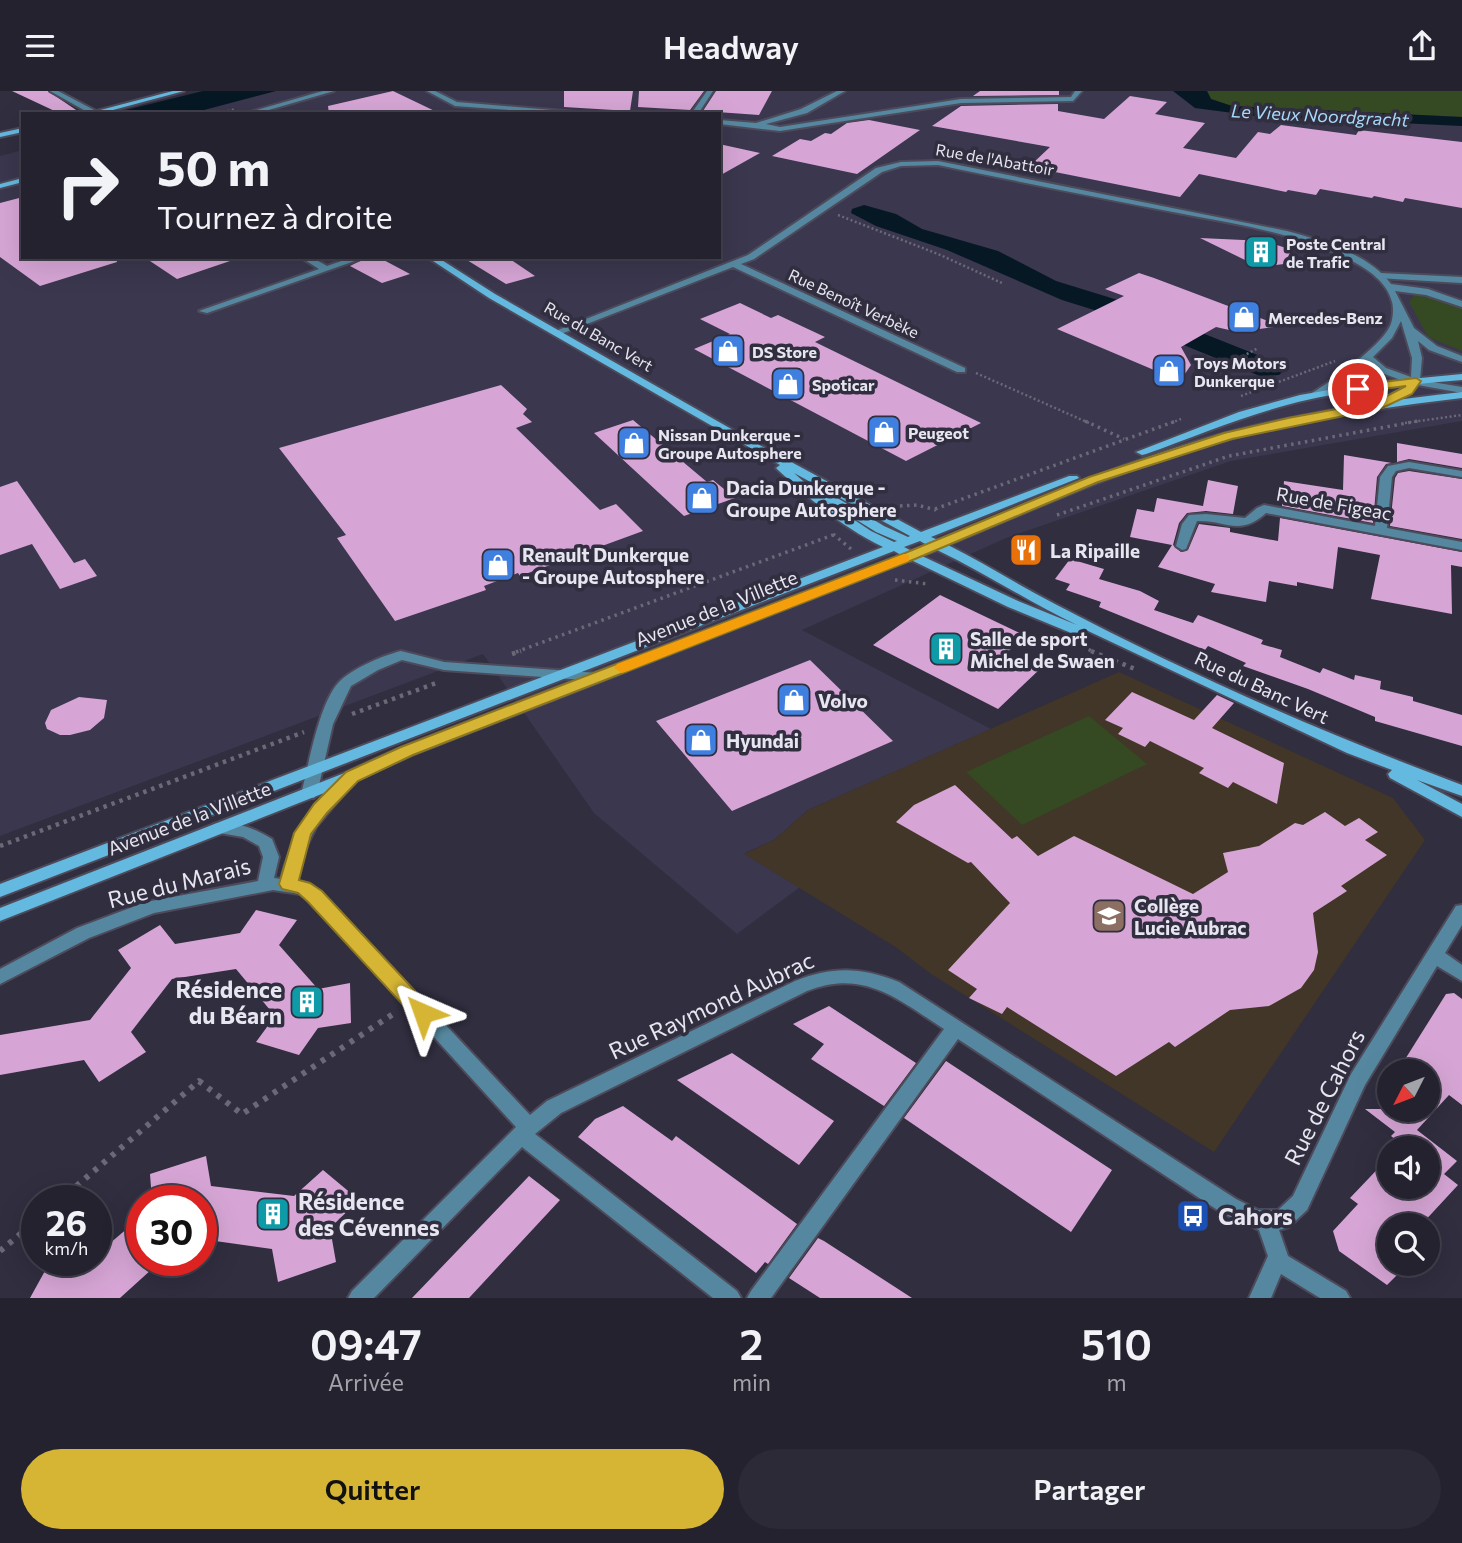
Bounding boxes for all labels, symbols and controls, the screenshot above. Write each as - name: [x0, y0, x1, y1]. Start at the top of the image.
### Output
- text: Headway: [663, 26, 799, 66]
- icon: menu: [21, 27, 59, 65]
- icon: share: [1403, 27, 1441, 65]
- water label: Le Vieux Noordgracht: [1231, 99, 1410, 131]
- text: 50 m: [157, 136, 270, 196]
- street label: Rue de l'Abattoir: [934, 139, 1056, 179]
- icon: right: [42, 140, 133, 231]
- text: Tournez à droite: [157, 196, 393, 236]
- building icon: Poste Central de Trafic: [1242, 233, 1280, 271]
- place label: Poste Central de Trafic: [1286, 234, 1386, 271]
- street label: Rue Benoît Verbèke: [786, 264, 922, 342]
- street label: Rue du Banc Vert: [541, 297, 657, 375]
- shop icon: Mercedes-Benz: [1225, 298, 1263, 336]
- place label: Mercedes-Benz: [1268, 308, 1383, 327]
- shop icon: DS Store: [709, 332, 747, 370]
- place label: DS Store: [752, 342, 817, 361]
- shop icon: Toys Motors Dunkerque: [1150, 352, 1188, 390]
- place label: Toys Motors Dunkerque: [1194, 353, 1286, 390]
- pin: [1328, 359, 1388, 419]
- shop icon: Spoticar: [769, 365, 807, 403]
- icon: arrive: [1339, 370, 1377, 408]
- place label: Spoticar: [812, 375, 875, 394]
- shop icon: Peugeot: [865, 413, 903, 451]
- place label: Peugeot: [908, 423, 969, 442]
- shop icon: Nissan Dunkerque - Groupe Autosphere: [615, 424, 653, 462]
- place label: Nissan Dunkerque - Groupe Autosphere: [658, 425, 802, 462]
- place label: Dacia Dunkerque - Groupe Autosphere: [726, 476, 897, 521]
- shop icon: Dacia Dunkerque - Groupe Autosphere: [683, 479, 721, 517]
- street label: Rue de Figeac: [1274, 482, 1394, 524]
- restaurant icon: La Ripaille: [1007, 531, 1045, 569]
- place label: La Ripaille: [1050, 539, 1140, 562]
- place label: Renault Dunkerque - Groupe Autosphere: [522, 543, 704, 588]
- shop icon: Renault Dunkerque - Groupe Autosphere: [479, 546, 517, 584]
- street label: Avenue de la Villette: [632, 565, 800, 651]
- place label: Salle de sport Michel de Swaen: [970, 627, 1115, 672]
- building icon: Salle de sport Michel de Swaen: [927, 630, 965, 668]
- street label: Rue du Banc Vert: [1191, 646, 1333, 728]
- shop icon: Volvo: [775, 681, 813, 719]
- place label: Volvo: [818, 689, 868, 712]
- shop icon: Hyundai: [682, 721, 720, 759]
- place label: Hyundai: [726, 729, 799, 752]
- street label: Avenue de la Villette: [104, 776, 274, 860]
- street label: Rue du Marais: [105, 851, 253, 913]
- place label: Collège Lucie Aubrac: [1134, 894, 1246, 939]
- school or university icon: Collège Lucie Aubrac: [1090, 897, 1128, 935]
- street label: Rue Raymond Aubrac: [604, 945, 818, 1065]
- place label: Résidence du Béarn: [176, 975, 282, 1029]
- position arrow: [386, 976, 460, 1050]
- building icon: Résidence du Béarn: [288, 983, 326, 1021]
- street label: Rue de Cahors: [1278, 1025, 1370, 1169]
- north arrow: [1377, 1059, 1440, 1122]
- map controls: [1377, 1059, 1440, 1276]
- button: sound: [1377, 1136, 1440, 1199]
- speed limit sign: 30: [126, 1185, 217, 1276]
- place label: Résidence des Cévennes: [298, 1187, 440, 1241]
- building icon: Résidence des Cévennes: [254, 1195, 292, 1233]
- bus stop icon: Cahors: [1174, 1197, 1212, 1235]
- text: 26: [46, 1200, 87, 1243]
- place label: Cahors: [1218, 1202, 1293, 1230]
- button: search: [1377, 1213, 1440, 1276]
- text: km/h: [45, 1237, 88, 1259]
- text: 09:47: [310, 1317, 422, 1369]
- text: 2: [740, 1317, 763, 1369]
- text: 510: [1081, 1317, 1152, 1369]
- text: Arrivée: [328, 1368, 404, 1396]
- text: min: [732, 1368, 771, 1396]
- text: m: [1106, 1368, 1127, 1396]
- button: Quitter: [21, 1449, 724, 1529]
- button: Partager: [738, 1449, 1441, 1529]

